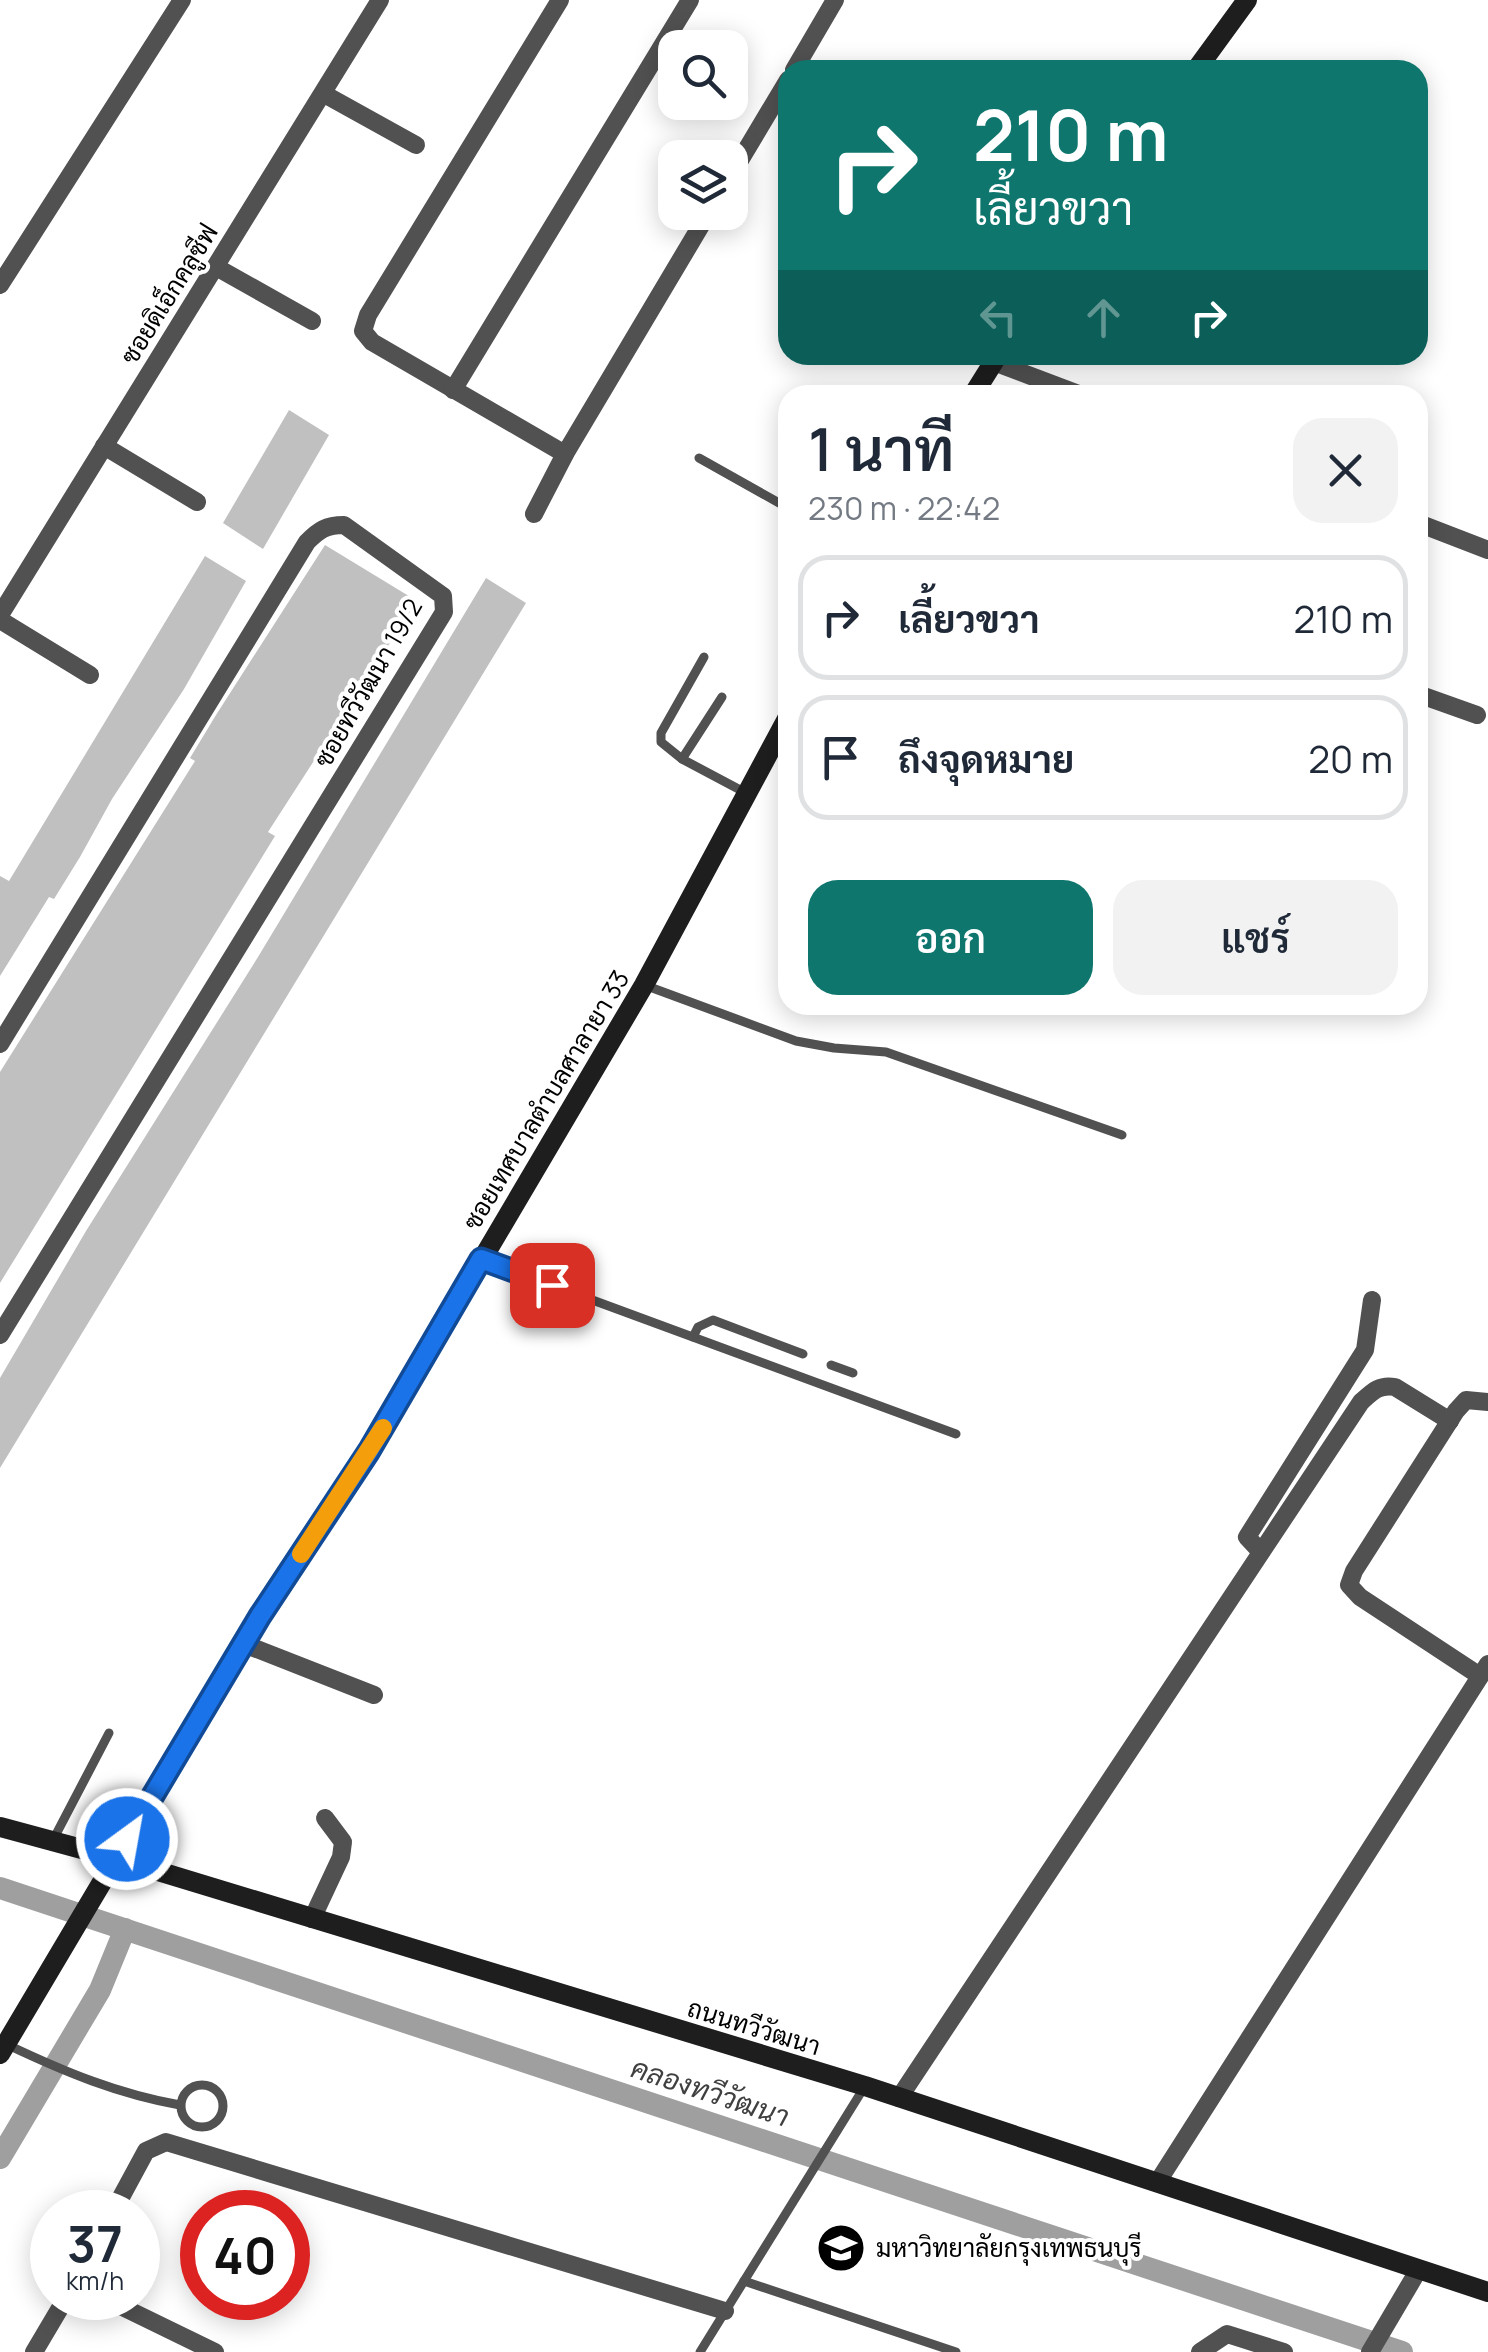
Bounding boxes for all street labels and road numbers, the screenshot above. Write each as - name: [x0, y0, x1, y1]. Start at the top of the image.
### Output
- street label: ซอยดิเอ็กคลูซีฟ: [112, 217, 226, 371]
- street label: ซอยทวีวัฒนา 19/2: [305, 592, 430, 774]
- street label: ซอยเทศบาลตำบลศาลายา 33: [454, 963, 637, 1236]
- street label: ถนนทวีวัฒนา: [683, 1990, 825, 2063]

